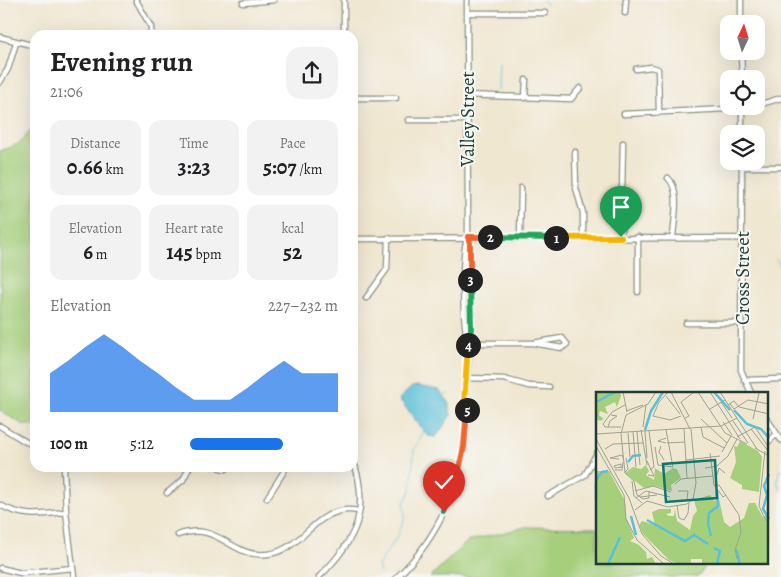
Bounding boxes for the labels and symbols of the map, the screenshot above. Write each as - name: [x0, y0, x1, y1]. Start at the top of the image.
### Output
- north arrow: [720, 15, 765, 60]
- street label: Valley Street: [455, 71, 481, 168]
- pin: [600, 186, 642, 237]
- pin: 2: [478, 224, 502, 250]
- pin: 1: [544, 226, 568, 250]
- street label: Cross Street: [730, 231, 756, 325]
- pin: 3: [458, 268, 482, 292]
- pin: 4: [456, 332, 480, 358]
- inset map: [596, 392, 768, 564]
- pin: 5: [454, 398, 480, 422]
- pin: [423, 461, 465, 512]

